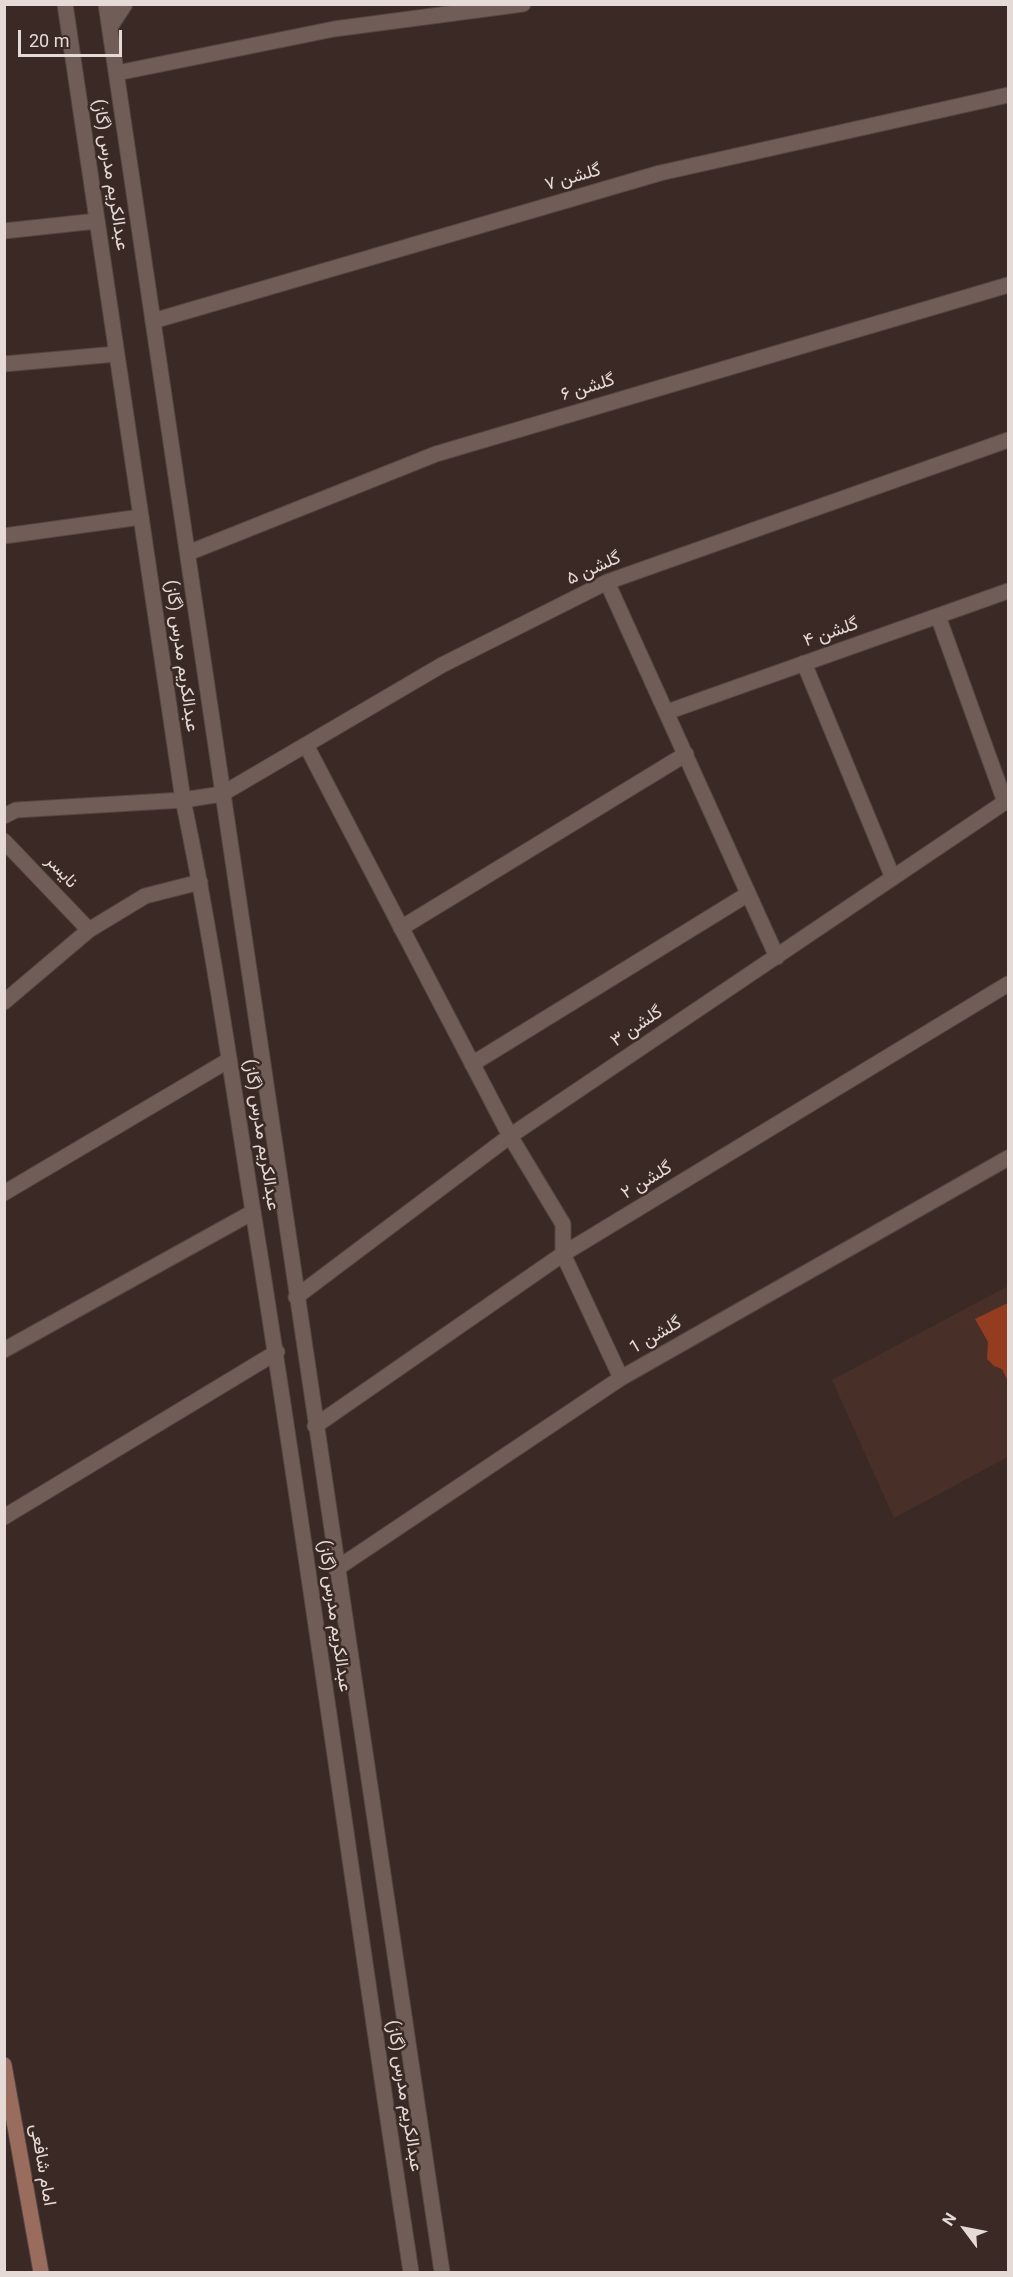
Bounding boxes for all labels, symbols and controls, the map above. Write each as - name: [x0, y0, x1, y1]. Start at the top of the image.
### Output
- scale bar: [21, 18, 124, 56]
- text: 20 m: [29, 30, 69, 51]
- street label: عبدالکریم مدرس (گاز): [87, 98, 133, 252]
- street label: گلشن ۷: [543, 160, 603, 196]
- street label: گلشن ۶: [558, 370, 618, 406]
- street label: گلشن ۵: [564, 548, 624, 590]
- street label: عبدالکریم مدرس (گاز): [160, 579, 202, 733]
- street label: گلشن ۴: [801, 614, 861, 652]
- street label: نایسر: [40, 851, 82, 893]
- street label: گلشن ۳: [607, 1002, 667, 1052]
- street label: عبدالکریم مدرس (گاز): [238, 1058, 284, 1212]
- street label: گلشن ۲: [618, 1157, 676, 1205]
- street label: گلشن 1: [626, 1313, 686, 1359]
- street label: عبدالکریم مدرس (گاز): [313, 1539, 355, 1693]
- street label: عبدالکریم مدرس (گاز): [381, 2019, 427, 2173]
- street label: امام شافعی: [24, 2122, 60, 2208]
- north arrow: [935, 2199, 995, 2259]
- text: N: [938, 2209, 960, 2229]

